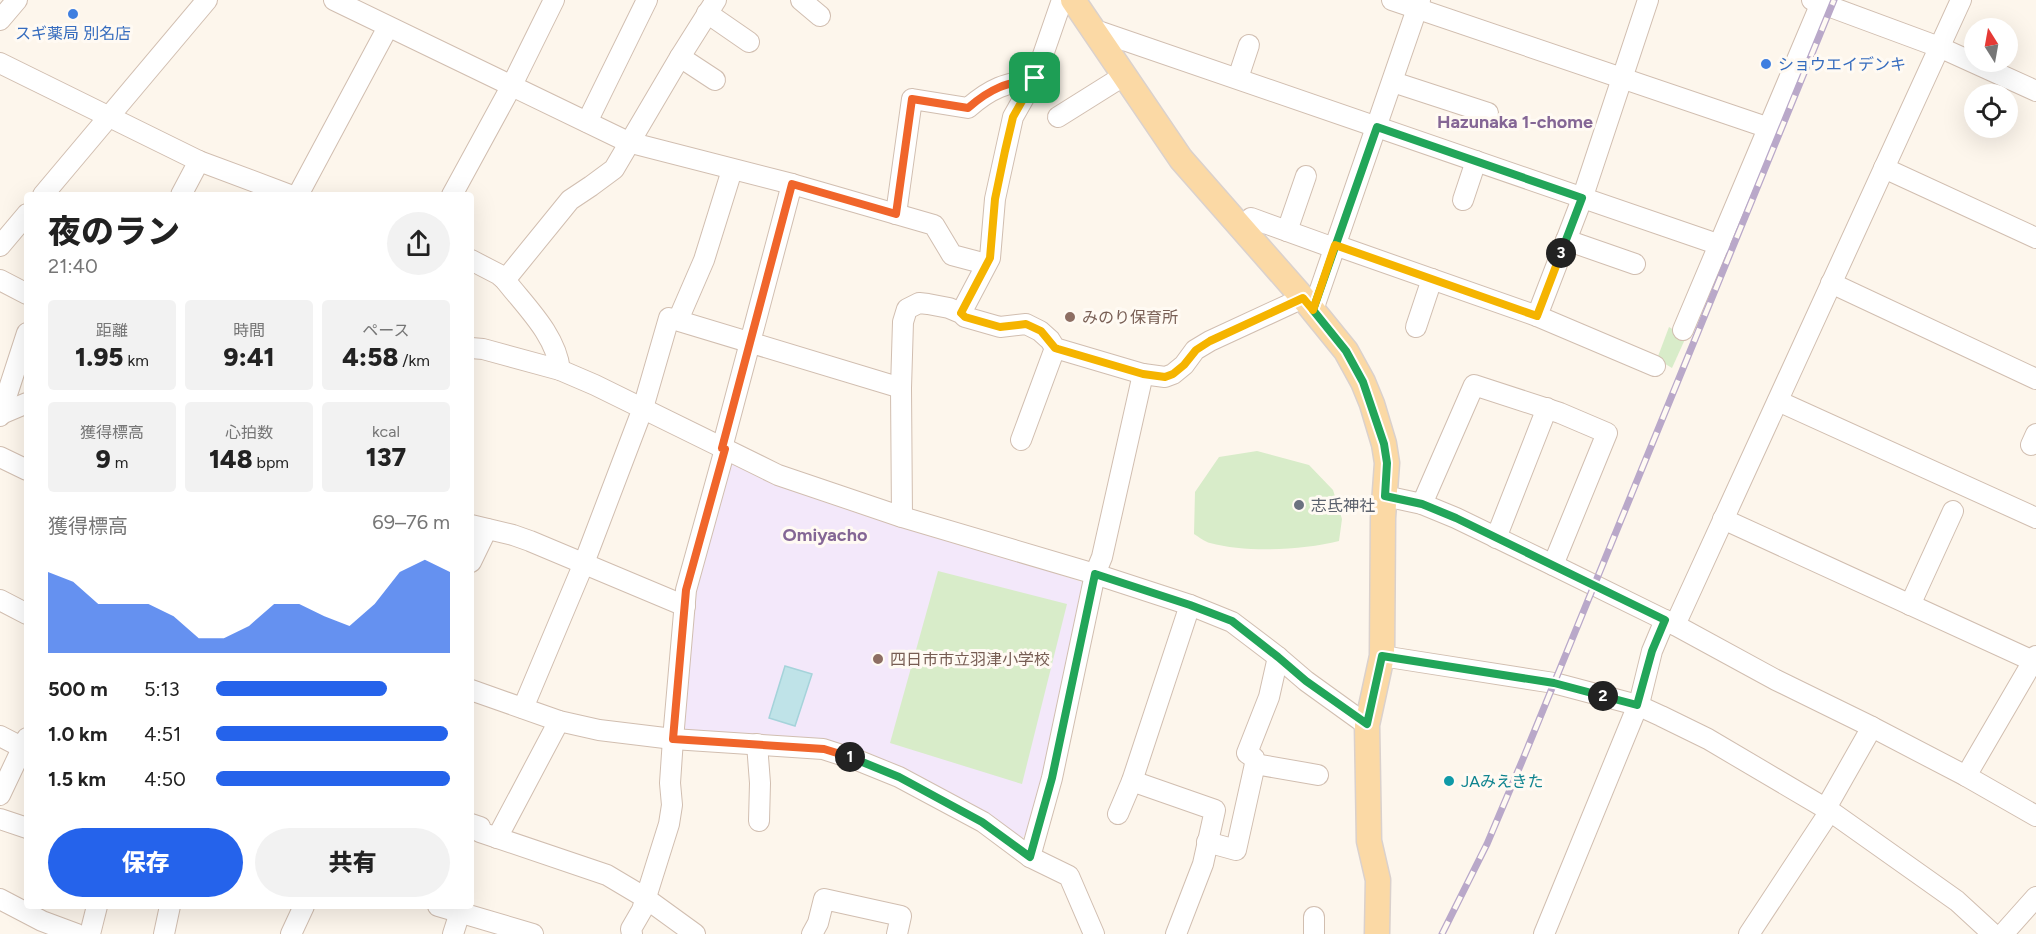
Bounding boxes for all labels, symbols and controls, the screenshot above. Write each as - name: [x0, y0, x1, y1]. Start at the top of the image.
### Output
- marker: スギ薬局 別名店: [66, 7, 80, 21]
- north arrow: [1964, 18, 2018, 72]
- map controls: [1964, 18, 2018, 138]
- place label: スギ薬局 別名店: [15, 24, 131, 43]
- pin: [1009, 52, 1060, 103]
- place label: ショウエイデンキ: [1778, 55, 1906, 74]
- marker: ショウエイデンキ: [1759, 57, 1773, 71]
- icon: arrive: [1018, 61, 1051, 94]
- button: locate: [1964, 84, 2018, 138]
- district label: Hazunaka 1-chome: [1437, 111, 1593, 133]
- text: 夜のラン: [48, 212, 180, 251]
- button: share: [387, 212, 450, 275]
- pin: 3: [1546, 238, 1576, 268]
- text: 3: [1557, 243, 1565, 262]
- text: 21:40: [48, 254, 98, 278]
- place label: みのり保育所: [1082, 308, 1178, 327]
- marker: みのり保育所: [1063, 310, 1077, 324]
- text: 距離: [96, 321, 128, 340]
- text: 時間: [233, 321, 265, 340]
- text: ペース: [362, 321, 410, 340]
- text: 1.95: [75, 341, 124, 373]
- text: 9:41: [223, 341, 275, 373]
- text: 4:58: [342, 341, 398, 373]
- text: km: [124, 351, 149, 370]
- text: /km: [398, 351, 430, 370]
- text: kcal: [372, 422, 400, 441]
- text: 獲得標高: [80, 423, 144, 442]
- text: 心拍数: [225, 423, 273, 442]
- text: 137: [366, 441, 406, 473]
- text: 9: [96, 443, 111, 475]
- text: 148: [209, 443, 253, 475]
- text: m: [111, 453, 128, 472]
- text: bpm: [253, 453, 289, 472]
- place label: 志氐神社: [1311, 496, 1375, 515]
- marker: 志氐神社: [1292, 498, 1306, 512]
- text: 69–76 m: [372, 510, 450, 534]
- text: 獲得標高: [48, 514, 128, 538]
- district label: Omiyacho: [783, 524, 867, 546]
- place label: 四日市市立羽津小学校: [890, 650, 1050, 669]
- marker: 四日市市立羽津小学校: [871, 652, 885, 666]
- text: 500 m: [48, 677, 108, 701]
- text: 5:13: [144, 677, 180, 701]
- pin: 2: [1588, 681, 1618, 711]
- text: 2: [1598, 686, 1608, 705]
- text: 1.0 km: [48, 722, 107, 746]
- text: 4:51: [144, 722, 181, 746]
- pin: 1: [835, 742, 865, 772]
- text: 1: [847, 747, 853, 766]
- text: 1.5 km: [48, 767, 106, 791]
- text: 4:50: [144, 767, 186, 791]
- place label: JAみえきた: [1461, 772, 1544, 791]
- marker: JAみえきた: [1442, 774, 1456, 788]
- button: 保存: [48, 828, 243, 897]
- button: 共有: [255, 828, 450, 897]

